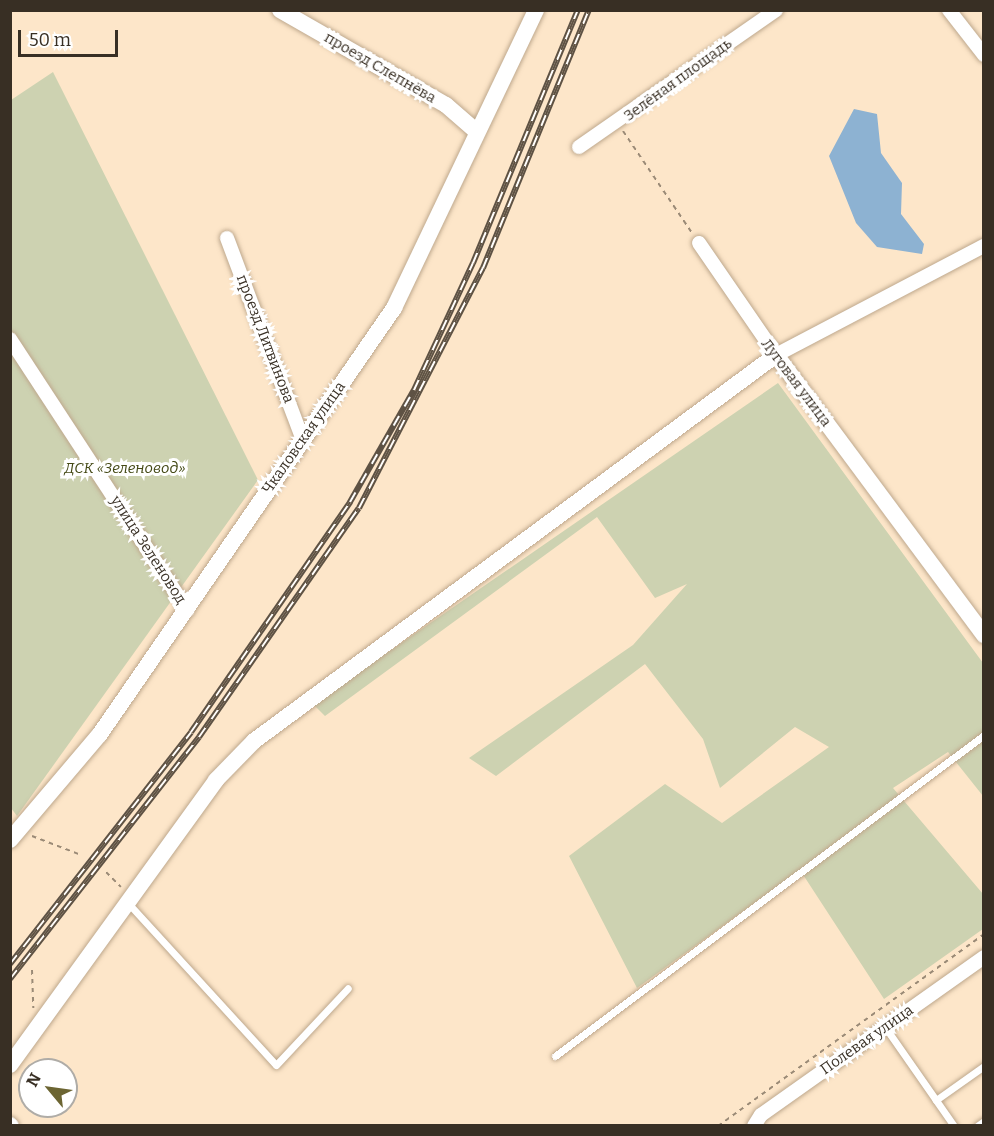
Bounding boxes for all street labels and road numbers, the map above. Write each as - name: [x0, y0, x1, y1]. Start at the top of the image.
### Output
- street label: проезд Слепнёва: [321, 29, 439, 107]
- street label: Зелёная площадь: [621, 35, 735, 125]
- street label: проезд Литвинова: [232, 272, 298, 406]
- street label: Луговая улица: [757, 335, 835, 431]
- street label: Чкаловская улица: [259, 378, 349, 498]
- street label: улица Зеленовод: [106, 493, 190, 607]
- street label: Полевая улица: [817, 1001, 917, 1079]

